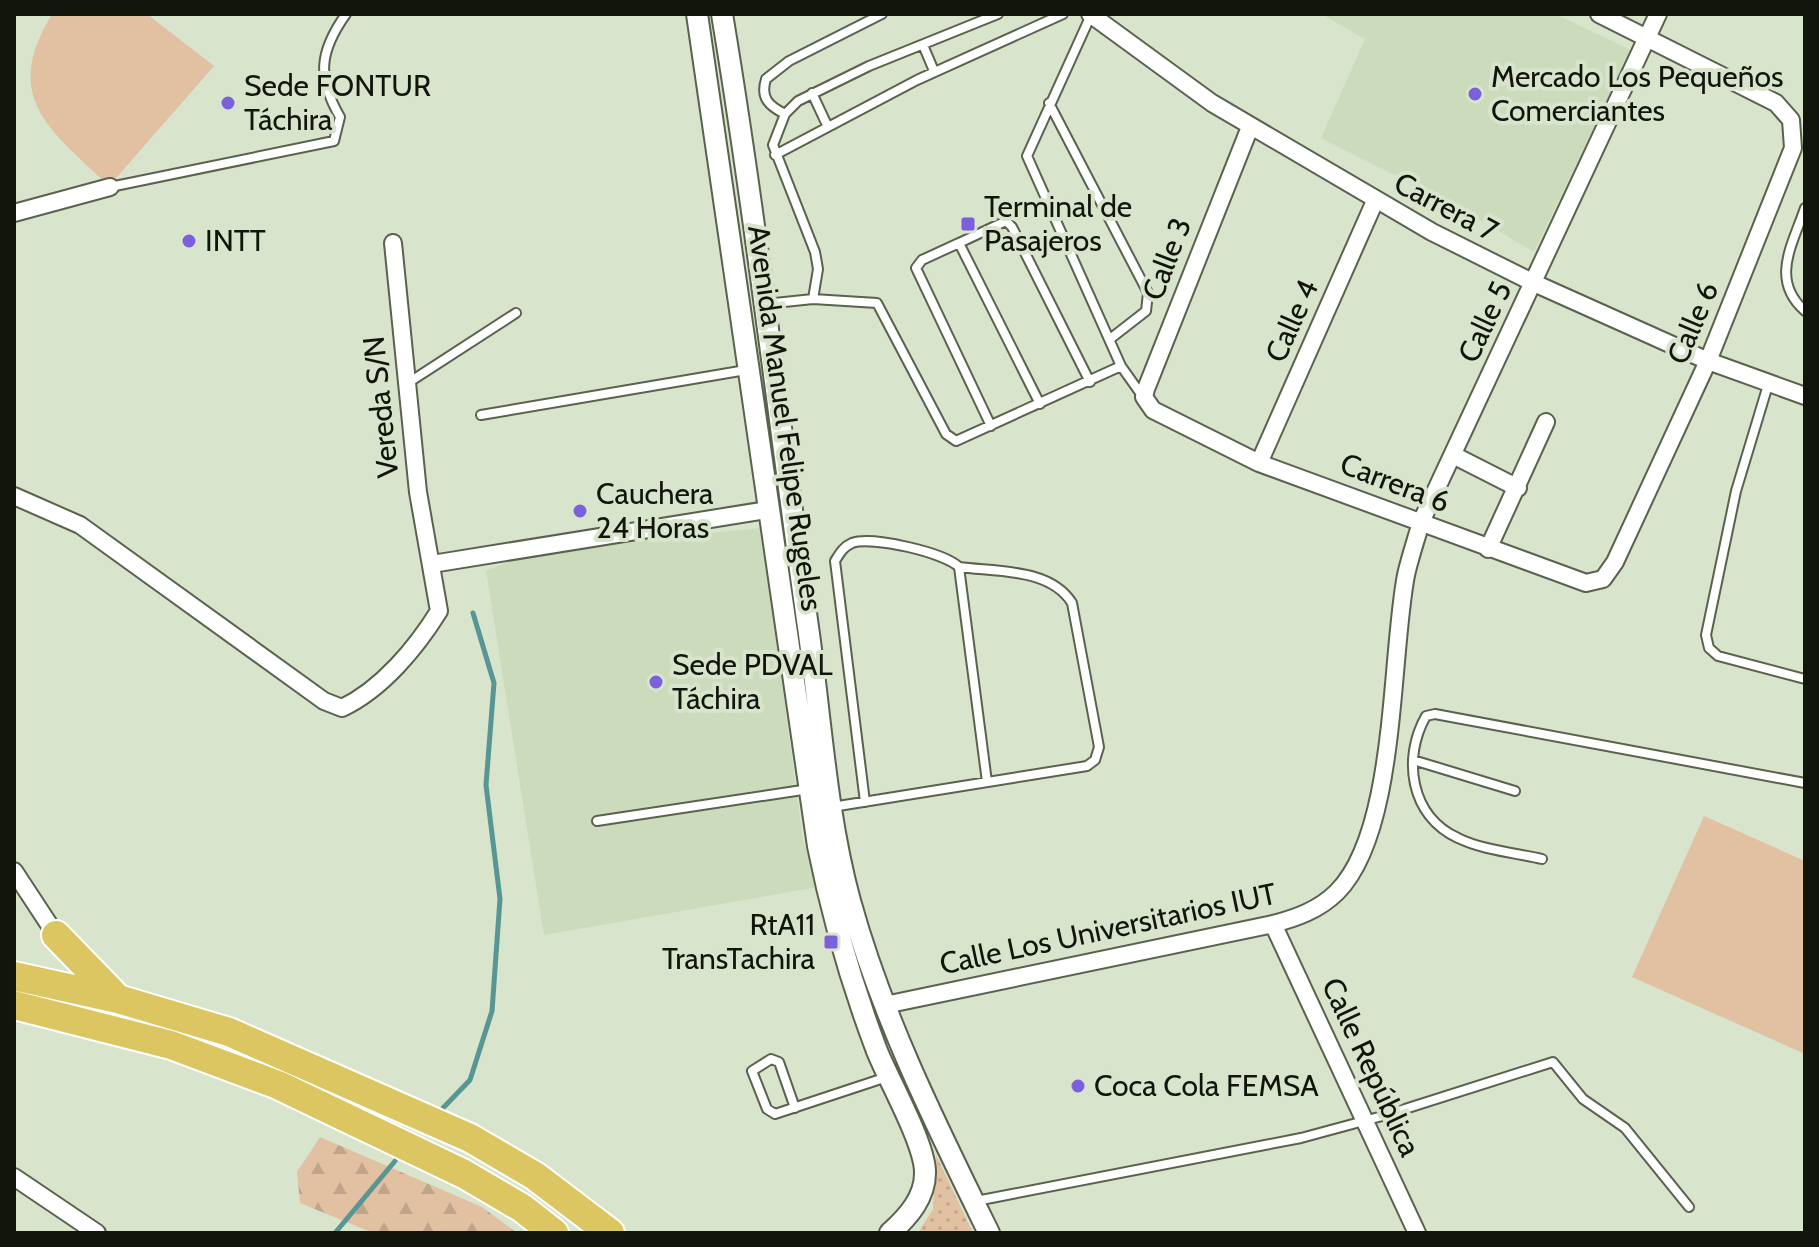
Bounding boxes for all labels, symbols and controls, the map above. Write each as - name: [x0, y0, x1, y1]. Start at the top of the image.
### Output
- place label: Mercado Los Pequeños Comerciantes: [1491, 58, 1783, 129]
- place label: Sede FONTUR Táchira: [244, 67, 431, 138]
- marker: Mercado Los Pequeños Comerciantes: [1466, 85, 1484, 103]
- marker: Sede FONTUR Táchira: [219, 94, 237, 112]
- street label: Carrera 7: [1388, 164, 1505, 249]
- place label: Terminal de Pasajeros: [984, 188, 1132, 259]
- street label: Calle 3: [1134, 212, 1199, 305]
- marker: Terminal de Pasajeros: [959, 215, 977, 233]
- place label: INTT: [205, 222, 266, 259]
- street label: Avenida Manuel Felipe Rugeles: [740, 223, 831, 613]
- marker: INTT: [180, 232, 198, 250]
- street label: Calle 4: [1257, 274, 1326, 368]
- street label: Calle 5: [1450, 275, 1519, 368]
- street label: Calle 6: [1659, 276, 1726, 370]
- street label: Vereda S/N: [355, 334, 406, 480]
- street label: Carrera 6: [1335, 445, 1455, 520]
- place label: Cauchera 24 Horas: [596, 475, 714, 546]
- marker: Cauchera 24 Horas: [571, 502, 589, 520]
- place label: Sede PDVAL Táchira: [672, 646, 833, 717]
- marker: Sede PDVAL Táchira: [647, 673, 665, 691]
- street label: Calle Los Universitarios IUT: [936, 875, 1280, 982]
- place label: RtA11 TransTachira: [662, 906, 816, 977]
- marker: RtA11 TransTachira: [822, 933, 840, 951]
- street label: Calle República: [1314, 972, 1429, 1162]
- place label: Coca Cola FEMSA: [1094, 1067, 1319, 1104]
- marker: Coca Cola FEMSA: [1069, 1077, 1087, 1095]

